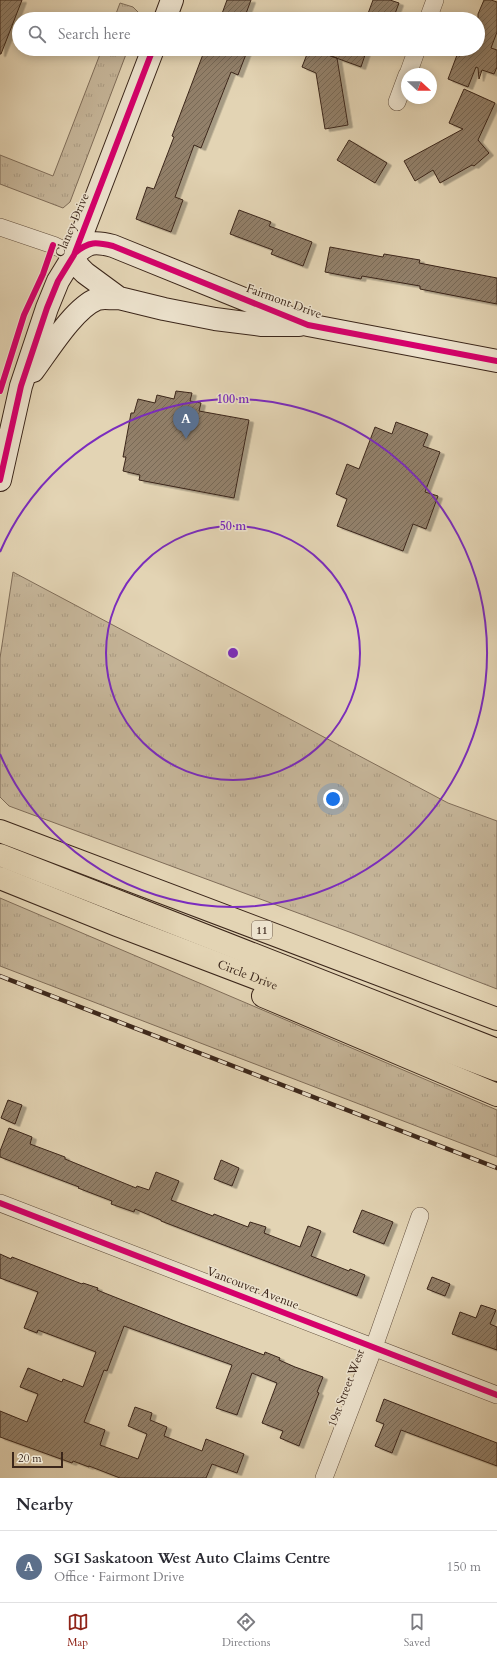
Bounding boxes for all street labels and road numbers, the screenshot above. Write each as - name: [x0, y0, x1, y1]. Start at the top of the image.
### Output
- street label: Clancy Drive: [51, 190, 93, 260]
- street label: Fairmont Drive: [244, 280, 324, 322]
- road number: 11: [252, 921, 272, 939]
- street label: Circle Drive: [215, 956, 280, 994]
- street label: Vancouver Avenue: [205, 1263, 301, 1313]
- street label: 19st Street West: [324, 1347, 368, 1429]

